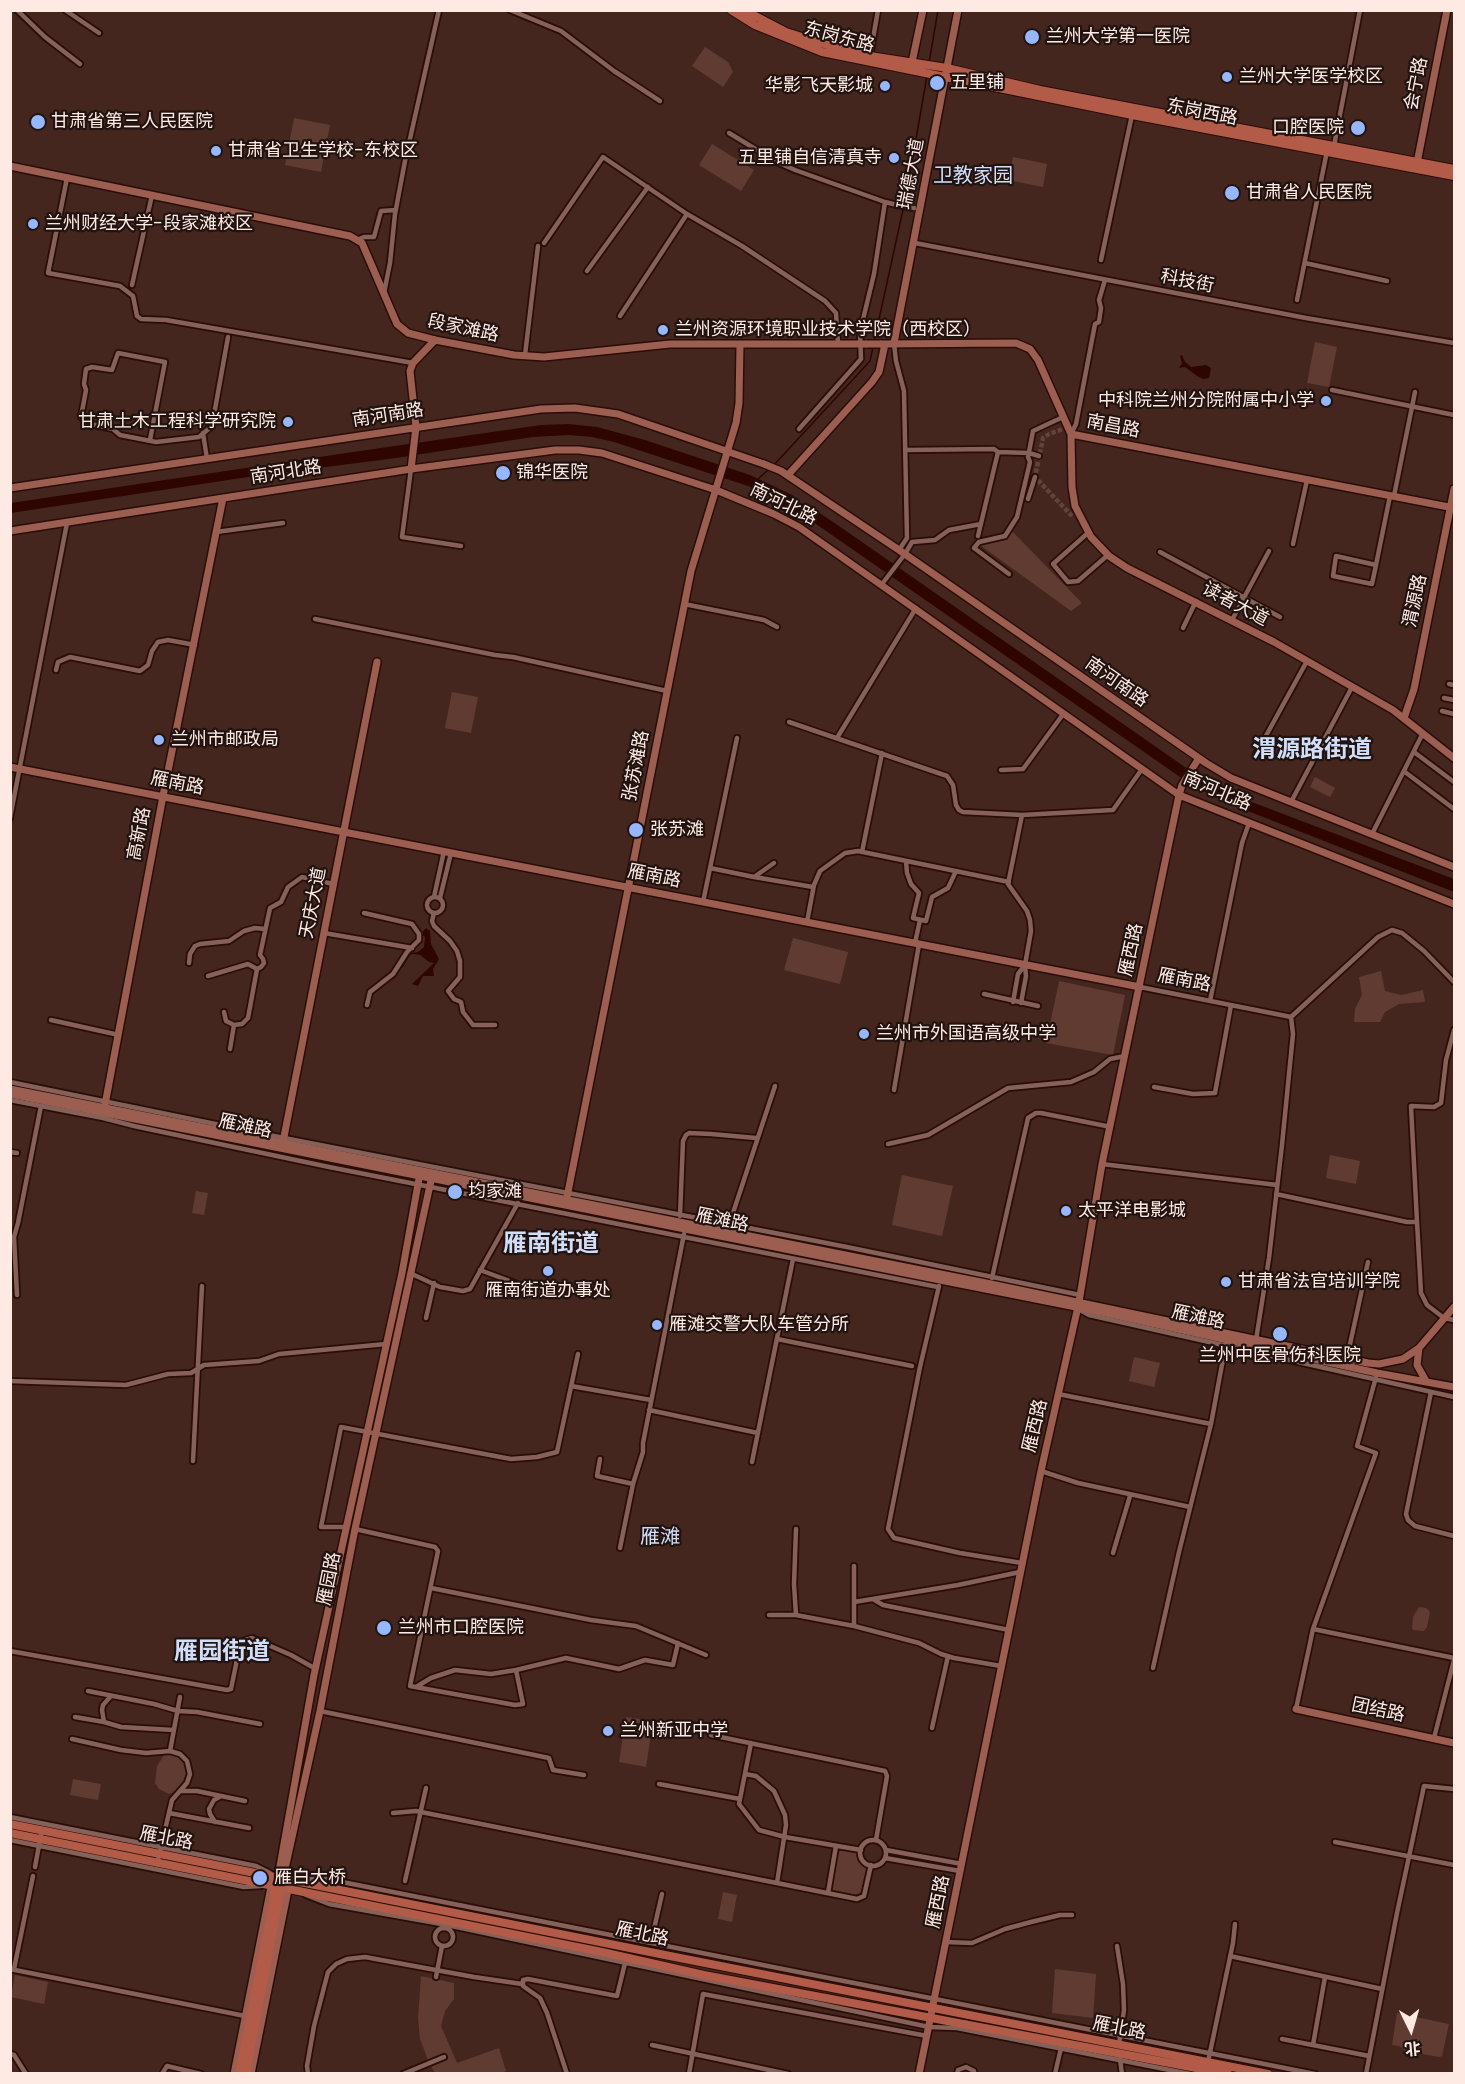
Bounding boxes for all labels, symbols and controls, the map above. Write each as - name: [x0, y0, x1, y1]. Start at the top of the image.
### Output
- street label: 东岗东路: [801, 18, 877, 58]
- place label: 兰州大学第一医院: [1046, 26, 1190, 48]
- marker: 兰州大学第一医院: [1023, 28, 1041, 46]
- street label: 会宁路: [1401, 55, 1433, 113]
- place label: 兰州大学医学校区: [1239, 66, 1383, 88]
- marker: 兰州大学医学校区: [1220, 70, 1234, 84]
- place label: 五里铺: [950, 72, 1004, 94]
- marker: 五里铺: [928, 74, 946, 92]
- place label: 华影飞天影城: [765, 75, 873, 97]
- marker: 华影飞天影城: [878, 79, 892, 93]
- street label: 东岗西路: [1165, 96, 1239, 130]
- place label: 甘肃省第三人民医院: [51, 111, 213, 133]
- marker: 甘肃省第三人民医院: [29, 113, 47, 131]
- place label: 口腔医院: [1272, 117, 1344, 139]
- marker: 口腔医院: [1349, 119, 1367, 137]
- street label: 瑞德大道: [895, 137, 929, 211]
- place label: 甘肃省卫生学校-东校区: [228, 140, 418, 162]
- marker: 甘肃省卫生学校-东校区: [209, 144, 223, 158]
- place label: 五里铺自信清真寺: [738, 147, 882, 169]
- marker: 五里铺自信清真寺: [887, 151, 901, 165]
- district label: 卫教家园: [933, 165, 1013, 189]
- place label: 甘肃省人民医院: [1246, 182, 1372, 204]
- marker: 甘肃省人民医院: [1223, 184, 1241, 202]
- place label: 兰州财经大学-段家滩校区: [45, 213, 253, 235]
- marker: 兰州财经大学-段家滩校区: [26, 217, 40, 231]
- street label: 科技街: [1158, 266, 1216, 298]
- street label: 段家滩路: [426, 311, 500, 347]
- place label: 兰州资源环境职业技术学院（西校区）: [675, 319, 981, 341]
- marker: 兰州资源环境职业技术学院（西校区）: [656, 323, 670, 337]
- place label: 中科院兰州分院附属中小学: [1098, 390, 1314, 412]
- marker: 中科院兰州分院附属中小学: [1319, 394, 1333, 408]
- street label: 南河南路: [351, 400, 425, 432]
- place label: 甘肃土木工程科学研究院: [78, 411, 276, 433]
- street label: 南昌路: [1084, 411, 1142, 443]
- marker: 甘肃土木工程科学研究院: [281, 415, 295, 429]
- street label: 南河北路: [249, 457, 323, 489]
- place label: 锦华医院: [516, 462, 588, 484]
- marker: 锦华医院: [494, 464, 512, 482]
- street label: 南河北路: [746, 480, 820, 530]
- street label: 渭源路: [1400, 572, 1432, 630]
- street label: 读者大道: [1198, 579, 1272, 631]
- street label: 南河南路: [1080, 654, 1152, 712]
- place label: 兰州市邮政局: [171, 729, 279, 751]
- street label: 张苏滩路: [620, 729, 654, 803]
- marker: 兰州市邮政局: [152, 733, 166, 747]
- district label: 渭源路街道: [1252, 737, 1372, 765]
- street label: 雁南路: [148, 768, 206, 800]
- street label: 南河北路: [1180, 768, 1254, 816]
- street label: 高新路: [124, 805, 156, 863]
- place label: 张苏滩: [650, 819, 704, 841]
- marker: 张苏滩: [627, 821, 645, 839]
- street label: 雁南路: [625, 861, 683, 893]
- street label: 天庆大道: [297, 866, 331, 940]
- street label: 雁西路: [1116, 921, 1148, 979]
- street label: 雁南路: [1155, 965, 1213, 997]
- place label: 兰州市外国语高级中学: [876, 1023, 1056, 1045]
- marker: 兰州市外国语高级中学: [857, 1027, 871, 1041]
- street label: 雁滩路: [216, 1111, 274, 1143]
- place label: 均家滩: [468, 1181, 522, 1203]
- marker: 均家滩: [446, 1183, 464, 1201]
- place label: 太平洋电影城: [1078, 1200, 1186, 1222]
- marker: 太平洋电影城: [1059, 1204, 1073, 1218]
- street label: 雁滩路: [693, 1205, 751, 1237]
- district label: 雁南街道: [503, 1231, 599, 1259]
- marker: 雁南街道办事处: [541, 1264, 555, 1278]
- place label: 甘肃省法官培训学院: [1238, 1271, 1400, 1293]
- marker: 甘肃省法官培训学院: [1219, 1275, 1233, 1289]
- place label: 雁南街道办事处: [485, 1280, 611, 1302]
- street label: 雁滩路: [1169, 1302, 1227, 1334]
- place label: 雁滩交警大队车管分所: [669, 1314, 849, 1336]
- marker: 雁滩交警大队车管分所: [650, 1318, 664, 1332]
- marker: 兰州中医骨伤科医院: [1271, 1325, 1289, 1343]
- place label: 兰州中医骨伤科医院: [1199, 1345, 1361, 1367]
- street label: 雁西路: [1019, 1397, 1053, 1455]
- district label: 雁滩: [640, 1526, 680, 1550]
- street label: 雁园路: [314, 1550, 346, 1608]
- place label: 兰州市口腔医院: [398, 1617, 524, 1639]
- marker: 兰州市口腔医院: [375, 1619, 393, 1637]
- district label: 雁园街道: [174, 1639, 270, 1667]
- street label: 团结路: [1349, 1695, 1407, 1727]
- place label: 兰州新亚中学: [620, 1720, 728, 1742]
- marker: 兰州新亚中学: [601, 1724, 615, 1738]
- street label: 雁北路: [137, 1823, 195, 1855]
- place label: 雁白大桥: [274, 1867, 346, 1889]
- marker: 雁白大桥: [251, 1869, 269, 1887]
- street label: 雁西路: [923, 1873, 955, 1931]
- street label: 雁北路: [613, 1919, 671, 1951]
- north arrow: [1381, 2000, 1441, 2060]
- street label: 雁北路: [1090, 2013, 1148, 2045]
- text: 北: [1404, 2036, 1422, 2061]

